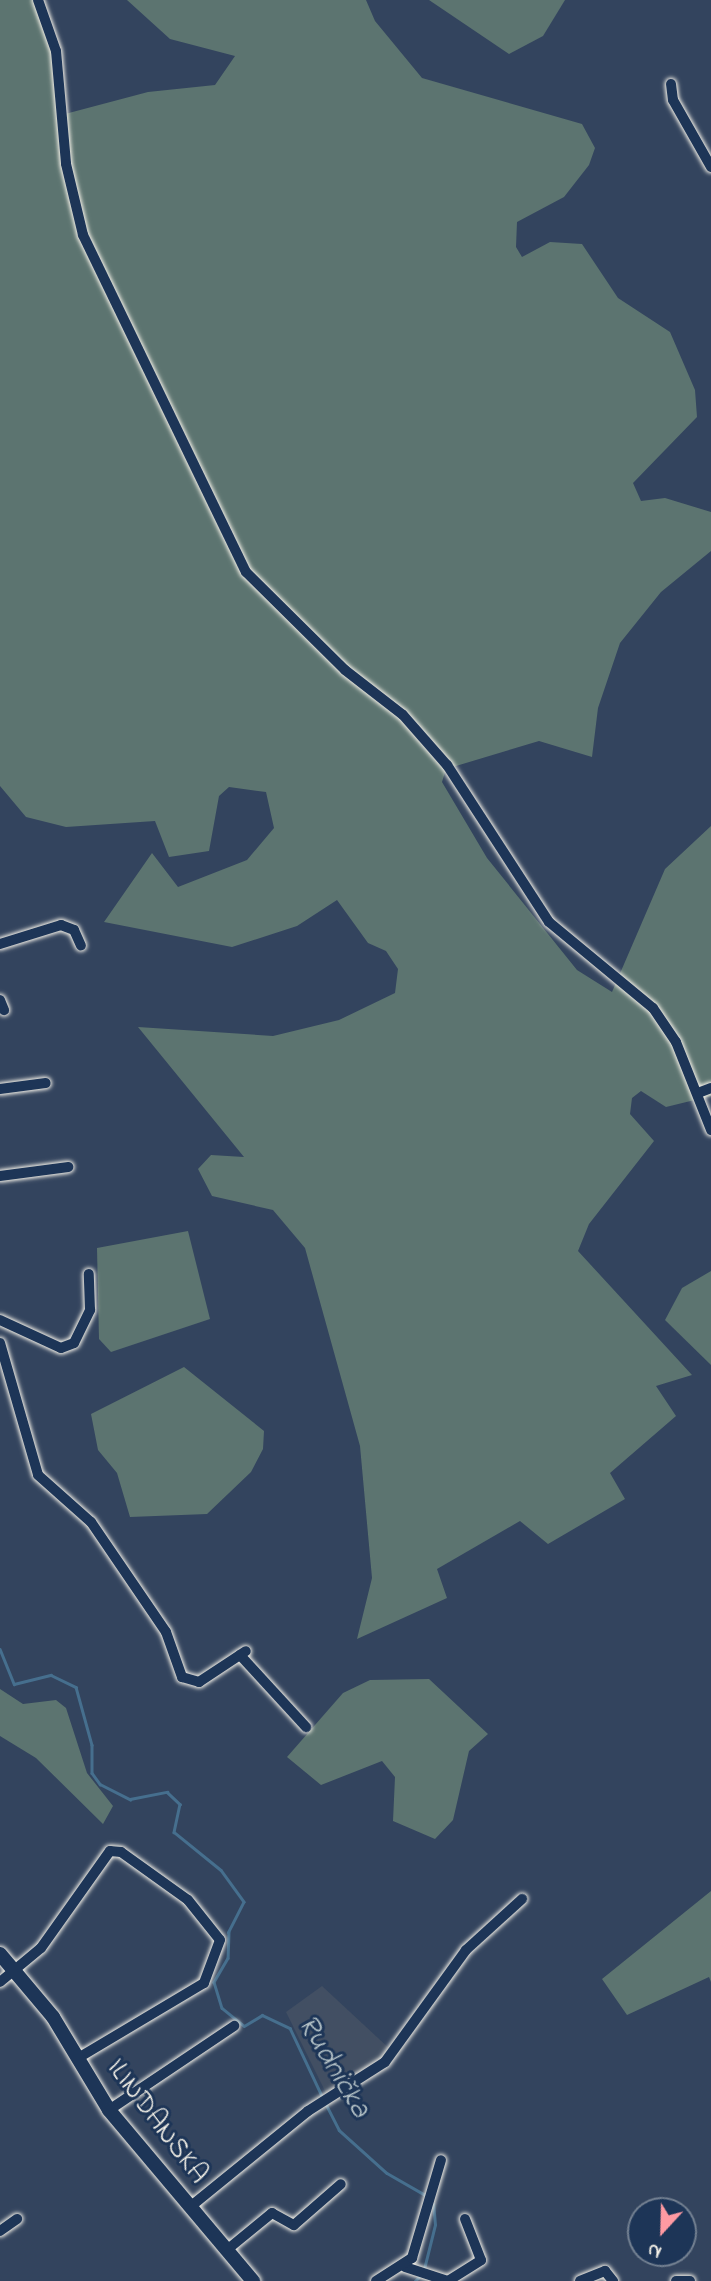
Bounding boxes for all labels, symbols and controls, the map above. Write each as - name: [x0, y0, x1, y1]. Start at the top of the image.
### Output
- water label: Rudnička: [288, 2009, 378, 2125]
- street label: ILINDANSKA: [98, 2053, 214, 2191]
- north arrow: [627, 2197, 697, 2267]
- text: N: [644, 2235, 666, 2265]

